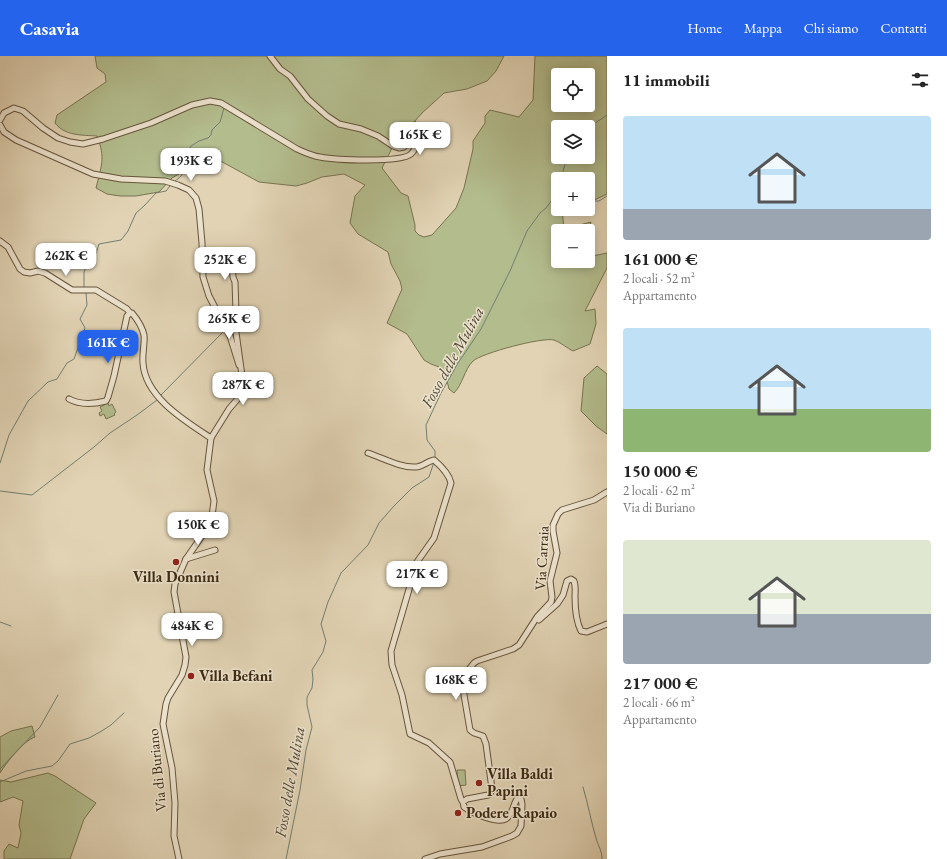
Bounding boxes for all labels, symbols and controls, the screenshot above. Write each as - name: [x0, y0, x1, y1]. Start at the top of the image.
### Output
- text: Casavia: [20, 16, 79, 41]
- text: Home: [687, 19, 722, 37]
- text: Mappa: [744, 19, 782, 37]
- text: Chi siamo: [804, 19, 859, 37]
- text: Contatti: [881, 19, 927, 37]
- map controls: [551, 68, 595, 268]
- button: locate: [551, 68, 595, 112]
- text: 11 immobili: [623, 69, 710, 91]
- icon: filters: [909, 69, 931, 91]
- button: layers: [551, 120, 595, 164]
- pin: 165K €: [387, 122, 453, 156]
- text: 165K €: [398, 126, 442, 143]
- icon: home: [741, 142, 813, 214]
- pin: 193K €: [158, 148, 224, 182]
- text: 193K €: [169, 152, 213, 169]
- button: +: [551, 172, 595, 216]
- button: −: [551, 224, 595, 268]
- pin: 262K €: [33, 243, 99, 277]
- text: 262K €: [44, 247, 88, 264]
- pin: 252K €: [192, 247, 258, 281]
- text: 161 000 €: [623, 248, 698, 270]
- text: 252K €: [203, 251, 247, 268]
- text: 2 locali · 52 m²: [623, 270, 695, 287]
- text: Appartamento: [623, 287, 697, 304]
- water label: Fosso delle Mulina: [416, 303, 489, 412]
- pin: 265K €: [196, 306, 262, 340]
- text: 265K €: [207, 310, 251, 327]
- pin: 161K €: [75, 330, 141, 364]
- text: 161K €: [86, 334, 130, 351]
- icon: home: [741, 354, 813, 426]
- pin: 287K €: [210, 372, 276, 406]
- text: 287K €: [221, 376, 265, 393]
- text: 150 000 €: [623, 460, 698, 482]
- text: 2 locali · 62 m²: [623, 482, 695, 499]
- text: Via di Buriano: [623, 499, 695, 516]
- pin: 150K €: [165, 512, 231, 546]
- text: 150K €: [176, 516, 220, 533]
- street label: Via Carraia: [530, 525, 553, 591]
- marker: Villa Donnini: [171, 557, 181, 567]
- pin: 217K €: [384, 561, 450, 595]
- text: 217K €: [395, 565, 439, 582]
- icon: home: [741, 566, 813, 638]
- place label: Villa Donnini: [133, 567, 220, 586]
- pin: 484K €: [159, 613, 225, 647]
- text: 484K €: [170, 617, 214, 634]
- place label: Villa Befani: [199, 666, 273, 685]
- pin: 168K €: [423, 667, 489, 701]
- marker: Villa Befani: [186, 671, 196, 681]
- text: 168K €: [434, 671, 478, 688]
- text: 217 000 €: [623, 672, 698, 694]
- text: 2 locali · 66 m²: [623, 694, 695, 711]
- text: Appartamento: [623, 711, 697, 728]
- water label: Fosso delle Mulina: [269, 725, 310, 840]
- street label: Via di Buriano: [143, 728, 170, 813]
- place label: Villa Baldi Papini: [487, 764, 554, 800]
- marker: Villa Baldi Papini: [474, 778, 484, 788]
- place label: Podere Rapaio: [466, 803, 558, 822]
- marker: Podere Rapaio: [453, 808, 463, 818]

